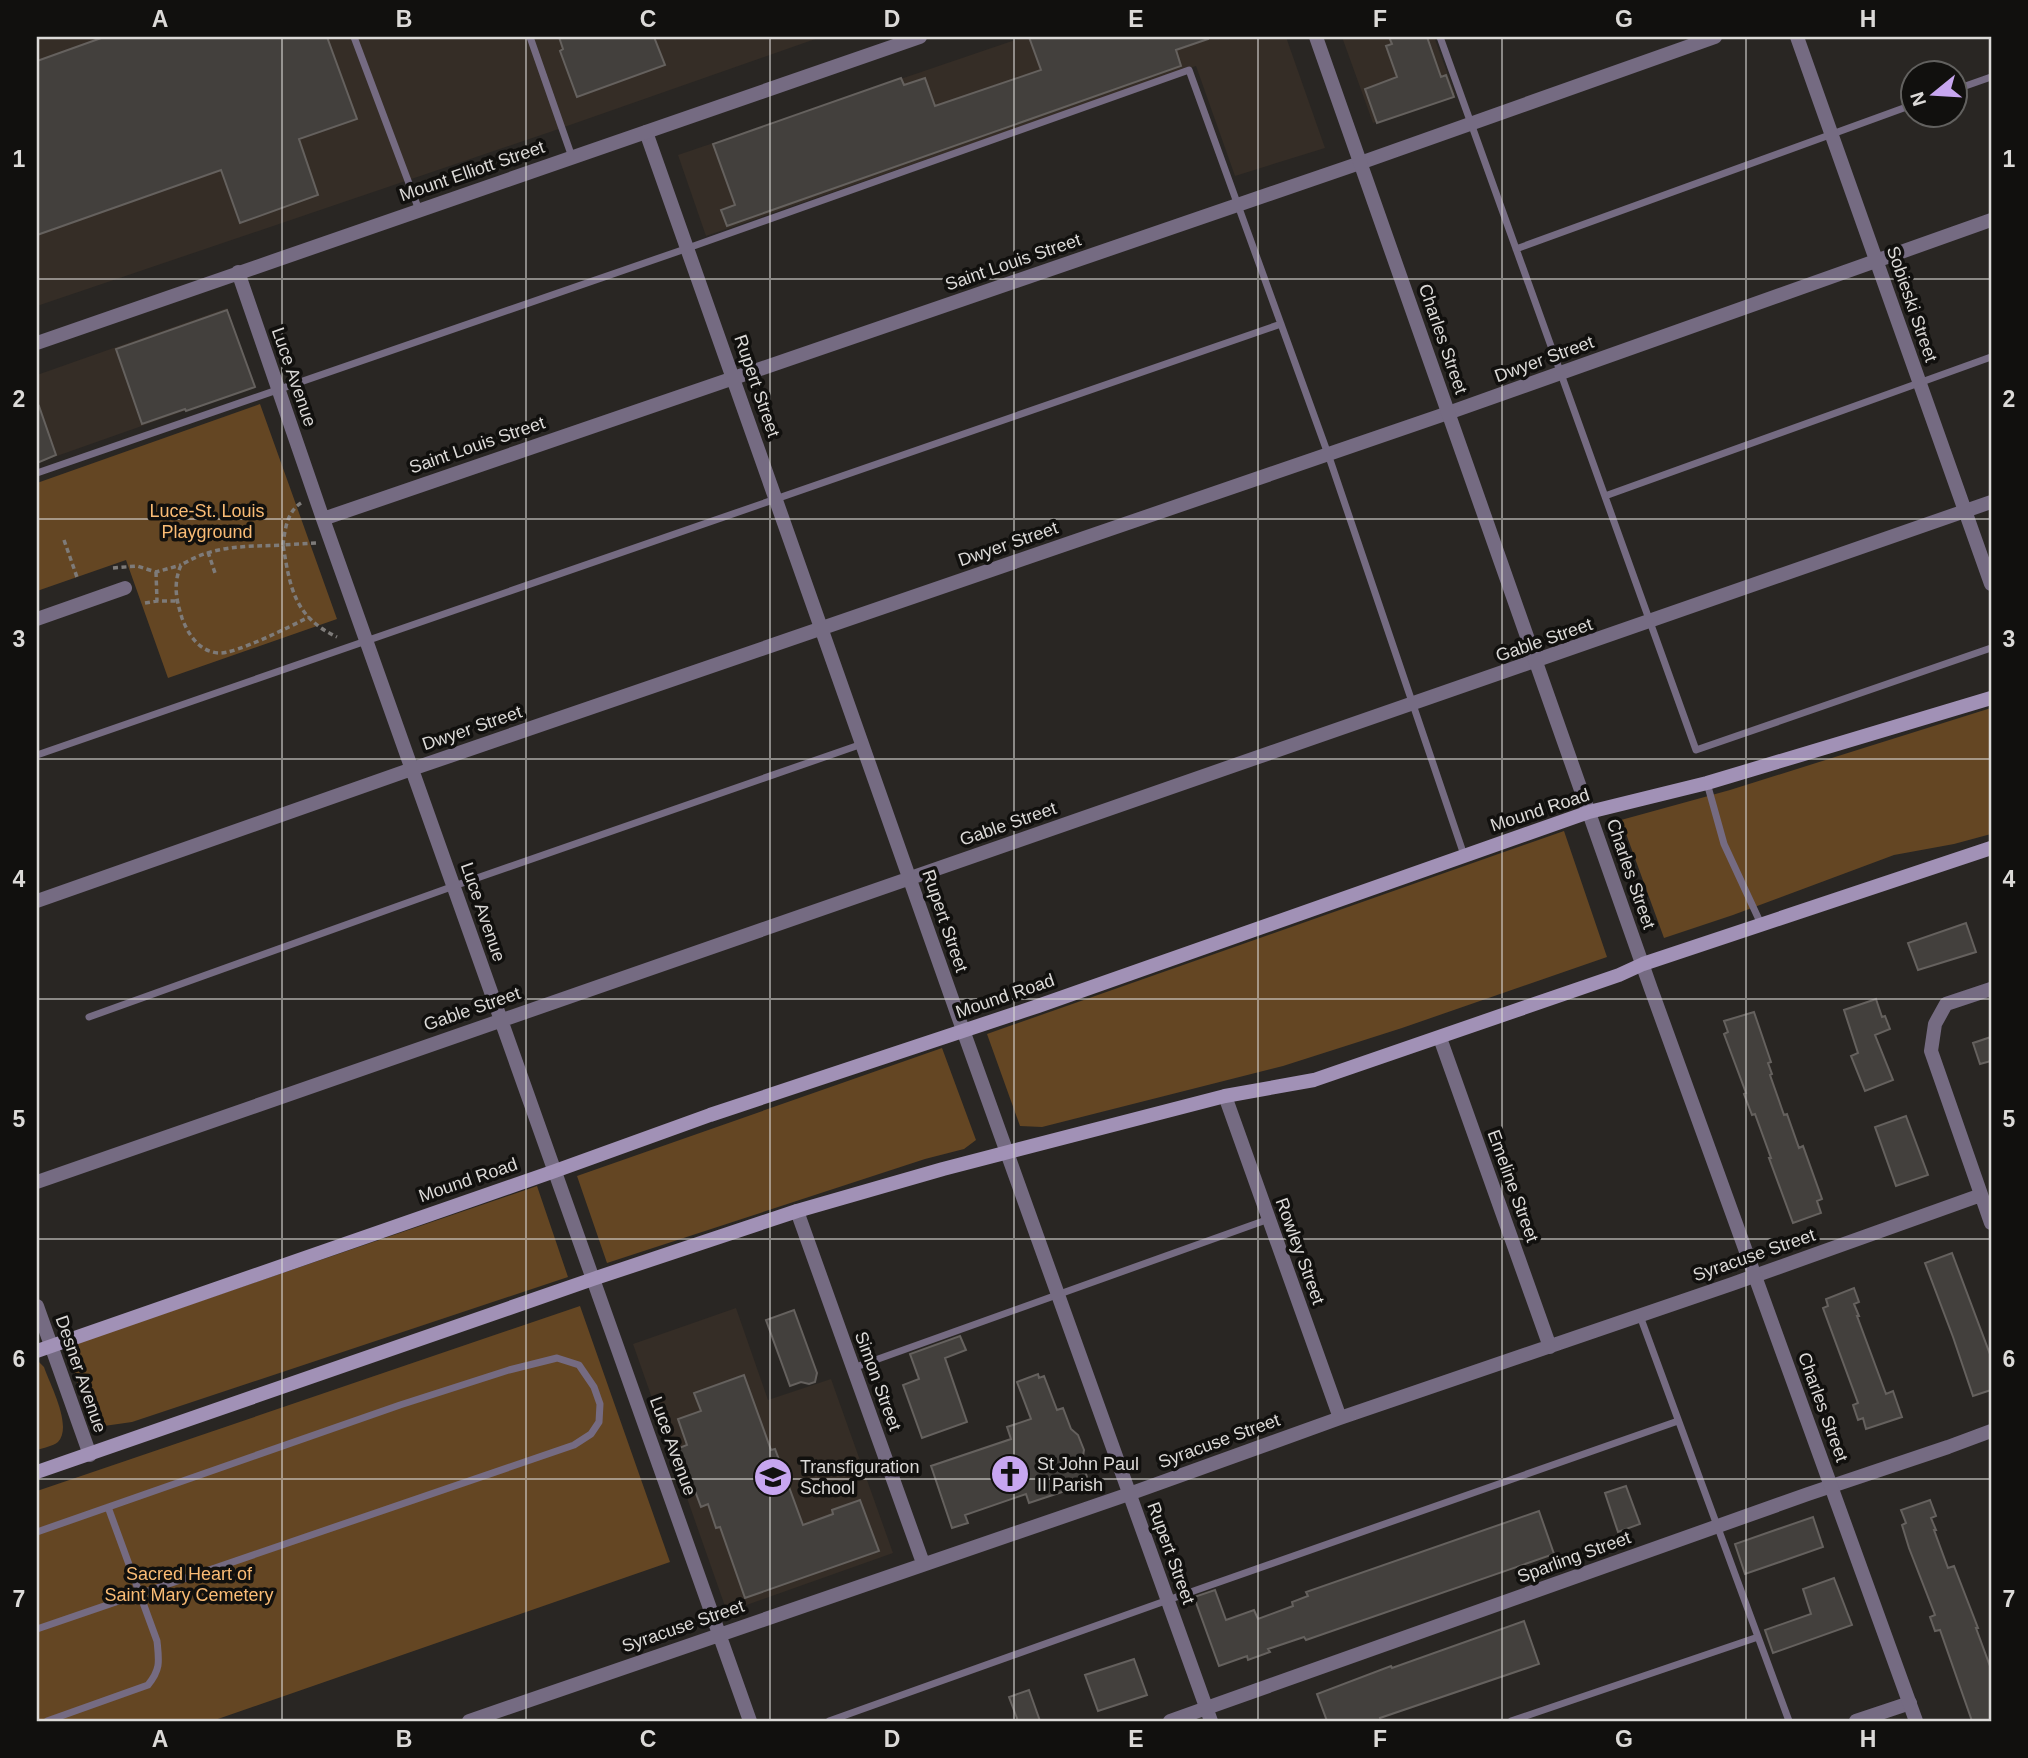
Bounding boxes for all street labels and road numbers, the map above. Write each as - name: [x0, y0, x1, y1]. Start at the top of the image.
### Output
- street label: Mount Elliott Street: [397, 137, 547, 205]
- street label: Saint Louis Street: [943, 229, 1083, 295]
- street label: Sobieski Street: [1883, 244, 1941, 364]
- street label: Charles Street: [1415, 281, 1471, 397]
- street label: Luce Avenue: [268, 325, 320, 429]
- street label: Rupert Street: [730, 332, 784, 440]
- street label: Dwyer Street: [1492, 332, 1596, 386]
- street label: Saint Louis Street: [407, 412, 547, 478]
- street label: Dwyer Street: [956, 518, 1060, 570]
- street label: Gable Street: [1493, 614, 1595, 666]
- street label: Dwyer Street: [420, 702, 524, 754]
- street label: Mound Road: [1488, 785, 1592, 835]
- street label: Gable Street: [957, 798, 1059, 850]
- street label: Charles Street: [1603, 816, 1659, 932]
- street label: Luce Avenue: [457, 860, 509, 964]
- street label: Rupert Street: [918, 867, 972, 975]
- street label: Mound Road: [953, 970, 1057, 1022]
- street label: Gable Street: [421, 983, 523, 1035]
- street label: Emeline Street: [1483, 1127, 1543, 1245]
- street label: Mound Road: [416, 1154, 520, 1206]
- street label: Rowley Street: [1271, 1195, 1329, 1307]
- street label: Syracuse Street: [1690, 1225, 1818, 1285]
- street label: Desner Avenue: [52, 1313, 110, 1435]
- street label: Simon Street: [851, 1329, 905, 1433]
- street label: Charles Street: [1794, 1350, 1852, 1464]
- street label: Luce Avenue: [646, 1394, 700, 1498]
- street label: Syracuse Street: [1155, 1410, 1283, 1472]
- street label: Rupert Street: [1143, 1499, 1199, 1607]
- street label: Sparling Street: [1515, 1527, 1633, 1587]
- street label: Syracuse Street: [619, 1596, 747, 1656]

